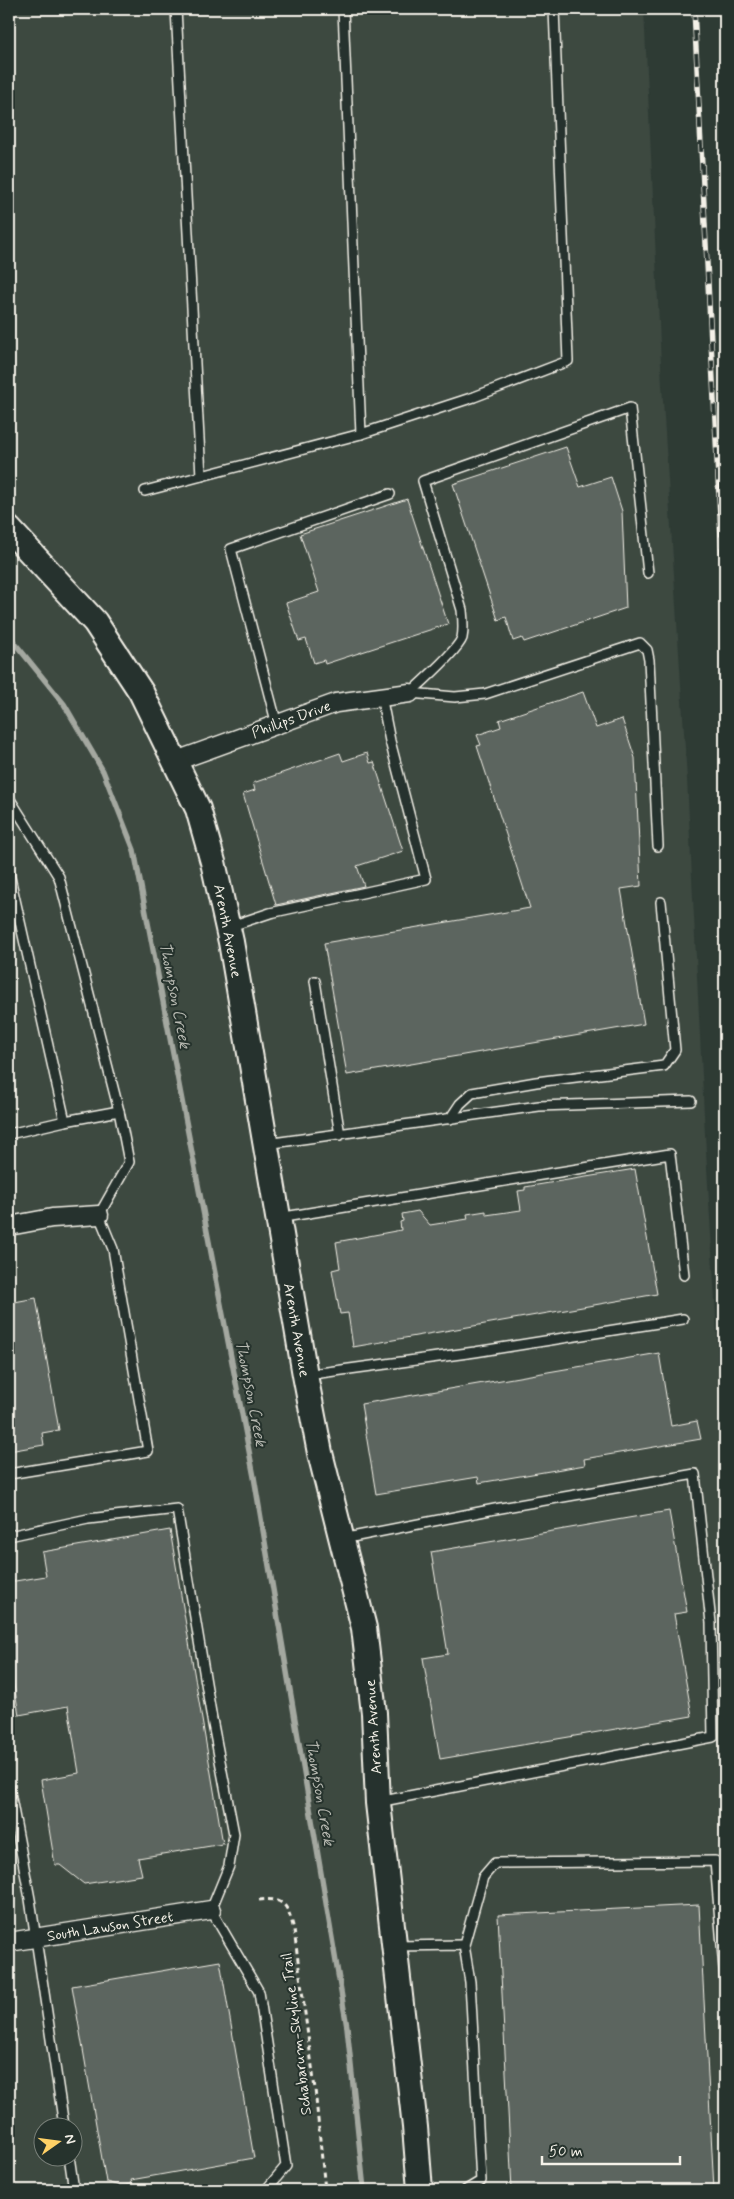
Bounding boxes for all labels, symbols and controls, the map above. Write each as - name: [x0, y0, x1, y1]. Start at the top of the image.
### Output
- street label: Phillips Drive: [249, 696, 334, 744]
- street label: Arenth Avenue: [208, 883, 246, 980]
- water label: Thompson Creek: [154, 940, 195, 1051]
- street label: Arenth Avenue: [278, 1282, 314, 1379]
- water label: Thompson Creek: [230, 1338, 271, 1449]
- street label: Arenth Avenue: [361, 1679, 387, 1775]
- water label: Thompson Creek: [300, 1737, 339, 1848]
- street label: South Lawson Street: [46, 1907, 175, 1947]
- street label: Schabarum-Skyline Trail: [277, 1952, 317, 2116]
- north arrow: [32, 2116, 82, 2166]
- text: N: [60, 2132, 80, 2146]
- scale bar: [542, 2134, 679, 2166]
- text: 50 m: [549, 2142, 583, 2162]

